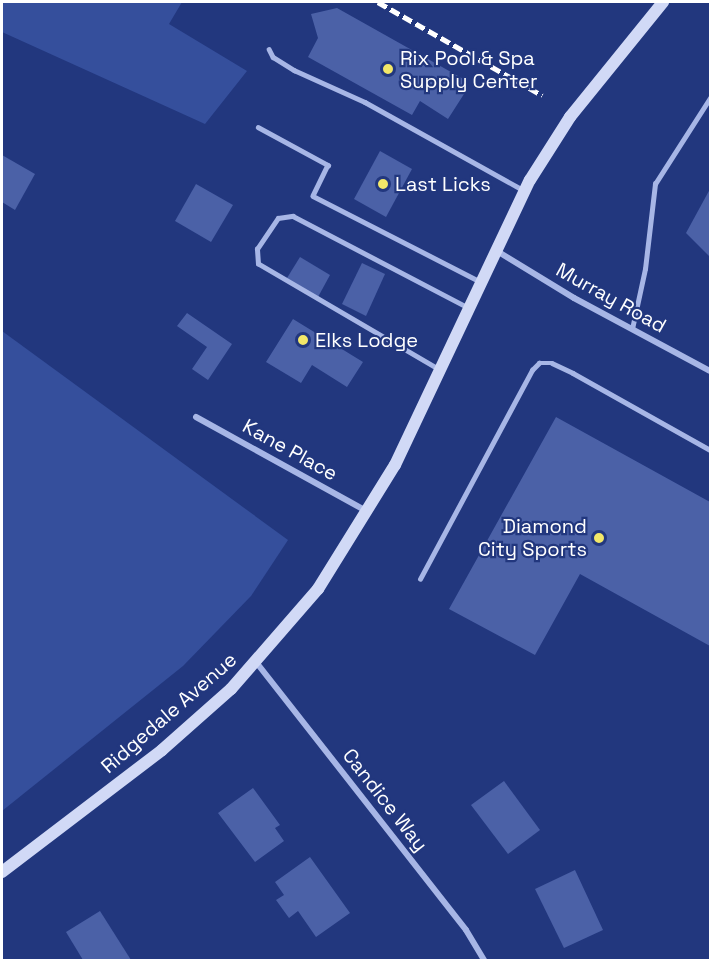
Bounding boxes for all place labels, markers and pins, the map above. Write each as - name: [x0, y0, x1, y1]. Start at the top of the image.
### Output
- place label: Rix Pool & Spa Supply Center: [400, 46, 537, 93]
- marker: Rix Pool & Spa Supply Center: [381, 62, 395, 76]
- place label: Last Licks: [395, 172, 491, 196]
- marker: Last Licks: [376, 177, 390, 191]
- place label: Elks Lodge: [315, 328, 418, 352]
- marker: Elks Lodge: [296, 333, 310, 347]
- place label: Diamond City Sports: [478, 514, 587, 561]
- marker: Diamond City Sports: [592, 531, 606, 545]

